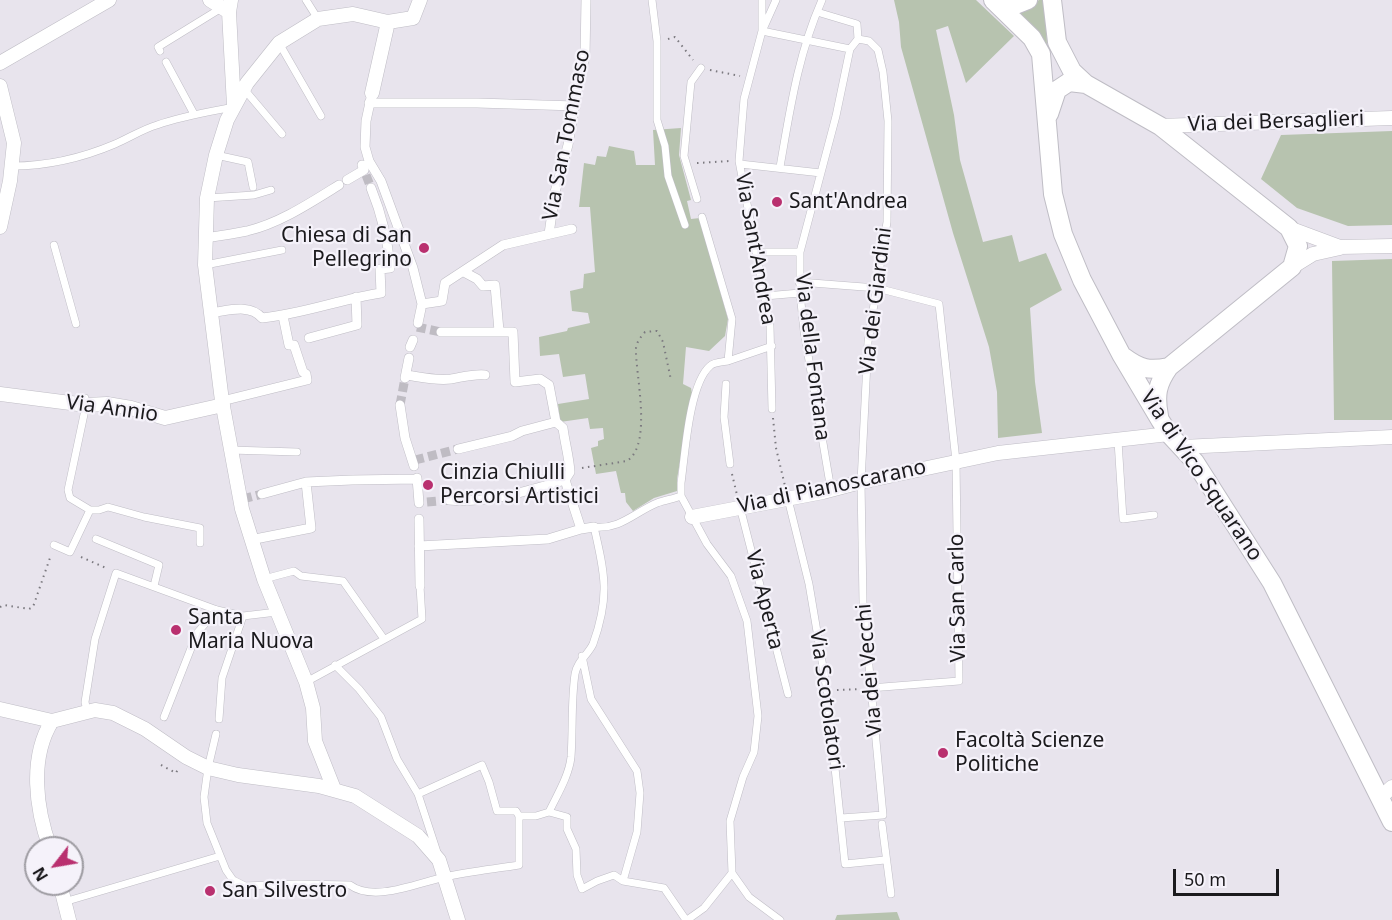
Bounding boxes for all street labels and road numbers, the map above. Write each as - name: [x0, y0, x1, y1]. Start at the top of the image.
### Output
- street label: Via San Tommaso: [538, 47, 596, 223]
- street label: Via dei Bersaglieri: [1187, 106, 1365, 138]
- street label: Via Sant'Andrea: [729, 171, 781, 327]
- street label: Via dei Giardini: [854, 226, 898, 376]
- street label: Via della Fontana: [789, 272, 835, 442]
- street label: Via di Vico Squarano: [1135, 386, 1267, 566]
- street label: Via Annio: [64, 390, 160, 428]
- street label: Via di Pianoscarano: [735, 455, 929, 519]
- street label: Via San Carlo: [944, 533, 972, 663]
- street label: Via Aperta: [740, 548, 788, 652]
- street label: Via dei Vecchi: [852, 602, 888, 738]
- street label: Via Scotolatori: [804, 628, 848, 772]

